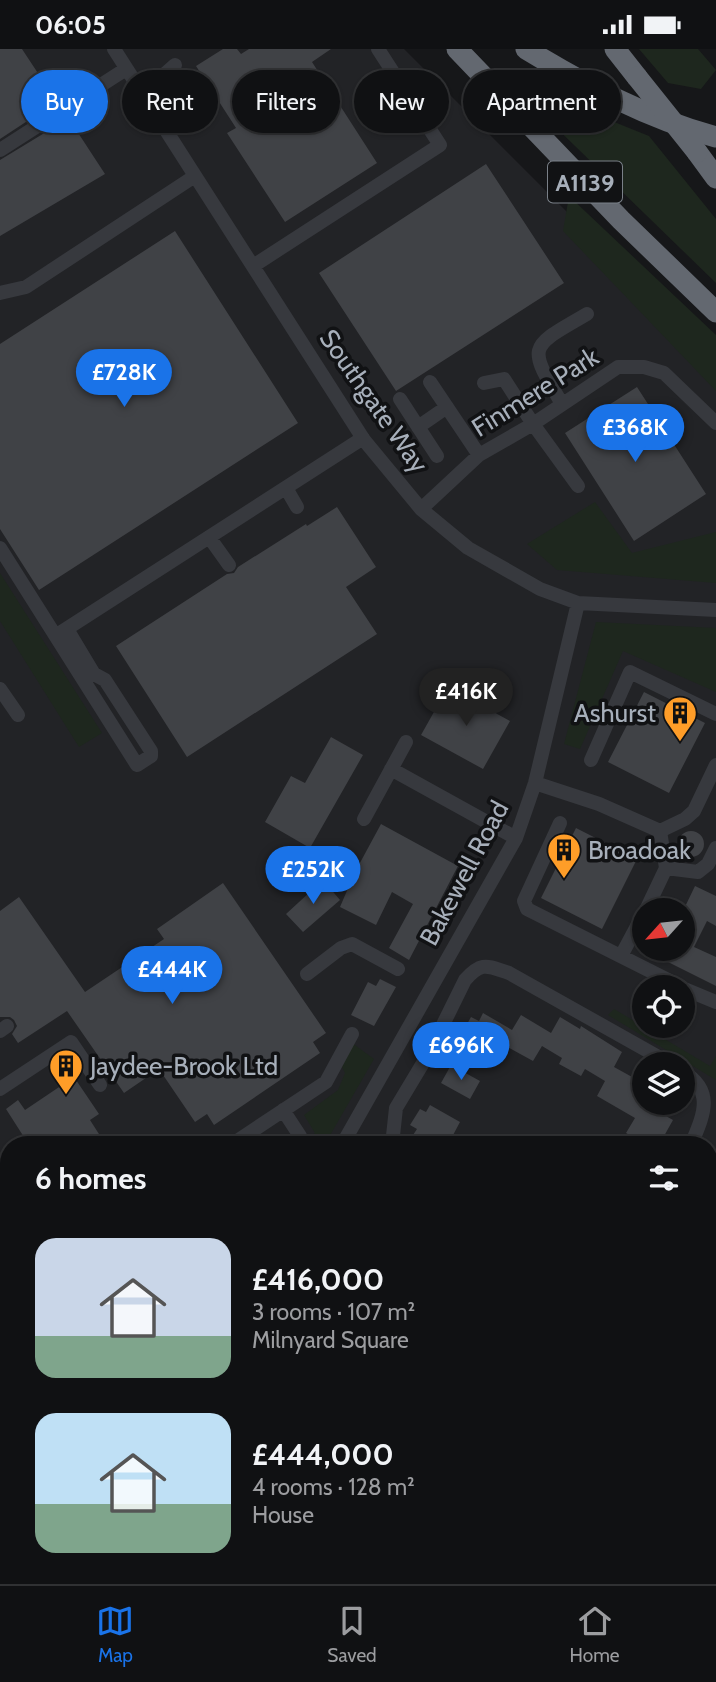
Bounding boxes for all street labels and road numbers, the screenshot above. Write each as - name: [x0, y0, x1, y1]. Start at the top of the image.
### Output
- road number: A1139: [548, 162, 622, 203]
- street label: Southgate Way: [313, 323, 435, 479]
- street label: Finmere Park: [466, 340, 605, 444]
- street label: Bakewell Road: [413, 795, 515, 951]

